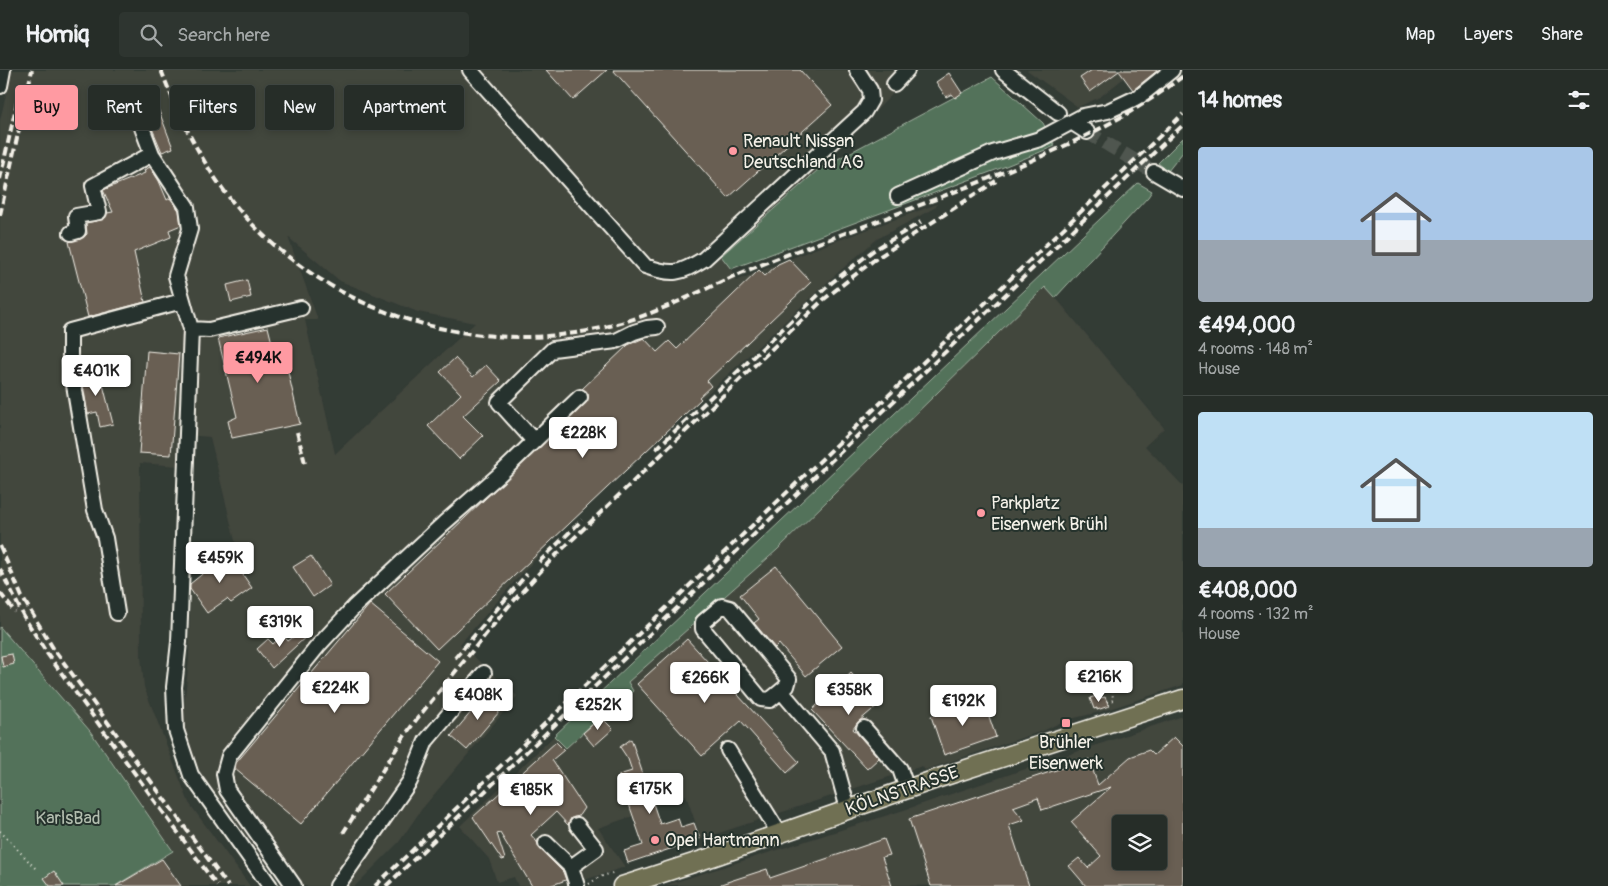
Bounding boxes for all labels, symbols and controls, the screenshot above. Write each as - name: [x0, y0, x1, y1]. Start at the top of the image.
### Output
- search box: [119, 12, 469, 57]
- text: Homiq: [25, 20, 89, 49]
- icon: search: [137, 21, 165, 49]
- text: Search here: [177, 23, 270, 47]
- text: Map: [1406, 23, 1435, 46]
- text: Layers: [1463, 23, 1513, 46]
- text: Share: [1541, 23, 1583, 46]
- chip: Buy: [15, 85, 78, 130]
- chip: Rent: [88, 85, 160, 130]
- chip: Filters: [170, 85, 255, 130]
- chip: New: [265, 85, 334, 130]
- chip: Apartment: [344, 85, 464, 130]
- icon: filters: [1565, 86, 1593, 114]
- text: 14 homes: [1198, 87, 1282, 114]
- place label: Renault Nissan Deutschland AG: [743, 130, 864, 174]
- marker: Renault Nissan Deutschland AG: [727, 145, 739, 157]
- icon: home: [1351, 179, 1441, 269]
- text: €494,000: [1198, 312, 1295, 339]
- text: 4 rooms · 148 m²: [1198, 339, 1313, 359]
- pin: €494K: [223, 342, 293, 384]
- text: €494K: [234, 348, 282, 368]
- pin: €401K: [61, 354, 131, 397]
- text: House: [1198, 359, 1240, 379]
- text: €401K: [73, 361, 119, 381]
- pin: €228K: [548, 416, 618, 459]
- text: €228K: [560, 423, 606, 443]
- icon: home: [1351, 445, 1441, 535]
- place label: Parkplatz Eisenwerk Brühl: [991, 492, 1108, 536]
- marker: Parkplatz Eisenwerk Brühl: [975, 507, 987, 519]
- pin: €459K: [185, 542, 255, 584]
- text: €459K: [197, 548, 243, 568]
- text: €408,000: [1198, 577, 1297, 604]
- text: 4 rooms · 132 m²: [1198, 604, 1313, 624]
- pin: €319K: [245, 606, 315, 648]
- text: €319K: [258, 612, 302, 632]
- text: House: [1198, 624, 1240, 644]
- pin: €216K: [1064, 660, 1134, 703]
- pin: €266K: [670, 662, 740, 704]
- text: €216K: [1077, 667, 1121, 687]
- text: €266K: [681, 668, 729, 688]
- pin: €224K: [300, 672, 370, 714]
- pin: €358K: [814, 674, 884, 716]
- text: €224K: [311, 678, 359, 698]
- pin: €408K: [443, 678, 513, 721]
- text: €358K: [826, 680, 872, 700]
- pin: €192K: [928, 684, 998, 727]
- text: €408K: [454, 685, 502, 705]
- pin: €252K: [563, 688, 633, 731]
- text: €192K: [941, 691, 985, 711]
- text: €252K: [575, 695, 621, 715]
- marker: Brühler Eisenwerk: [1060, 717, 1072, 729]
- place label: Brühler Eisenwerk: [1029, 731, 1104, 775]
- street label: KÖLNSTRASSE: [842, 761, 962, 821]
- pin: €175K: [615, 772, 685, 815]
- pin: €185K: [496, 774, 566, 816]
- text: €175K: [628, 779, 672, 799]
- text: €185K: [509, 780, 553, 800]
- park label: KarlsBad: [35, 807, 101, 830]
- map controls: [1112, 815, 1167, 870]
- button: layers: [1112, 815, 1167, 870]
- place label: Opel Hartmann: [665, 829, 780, 852]
- marker: Opel Hartmann: [649, 834, 661, 846]

